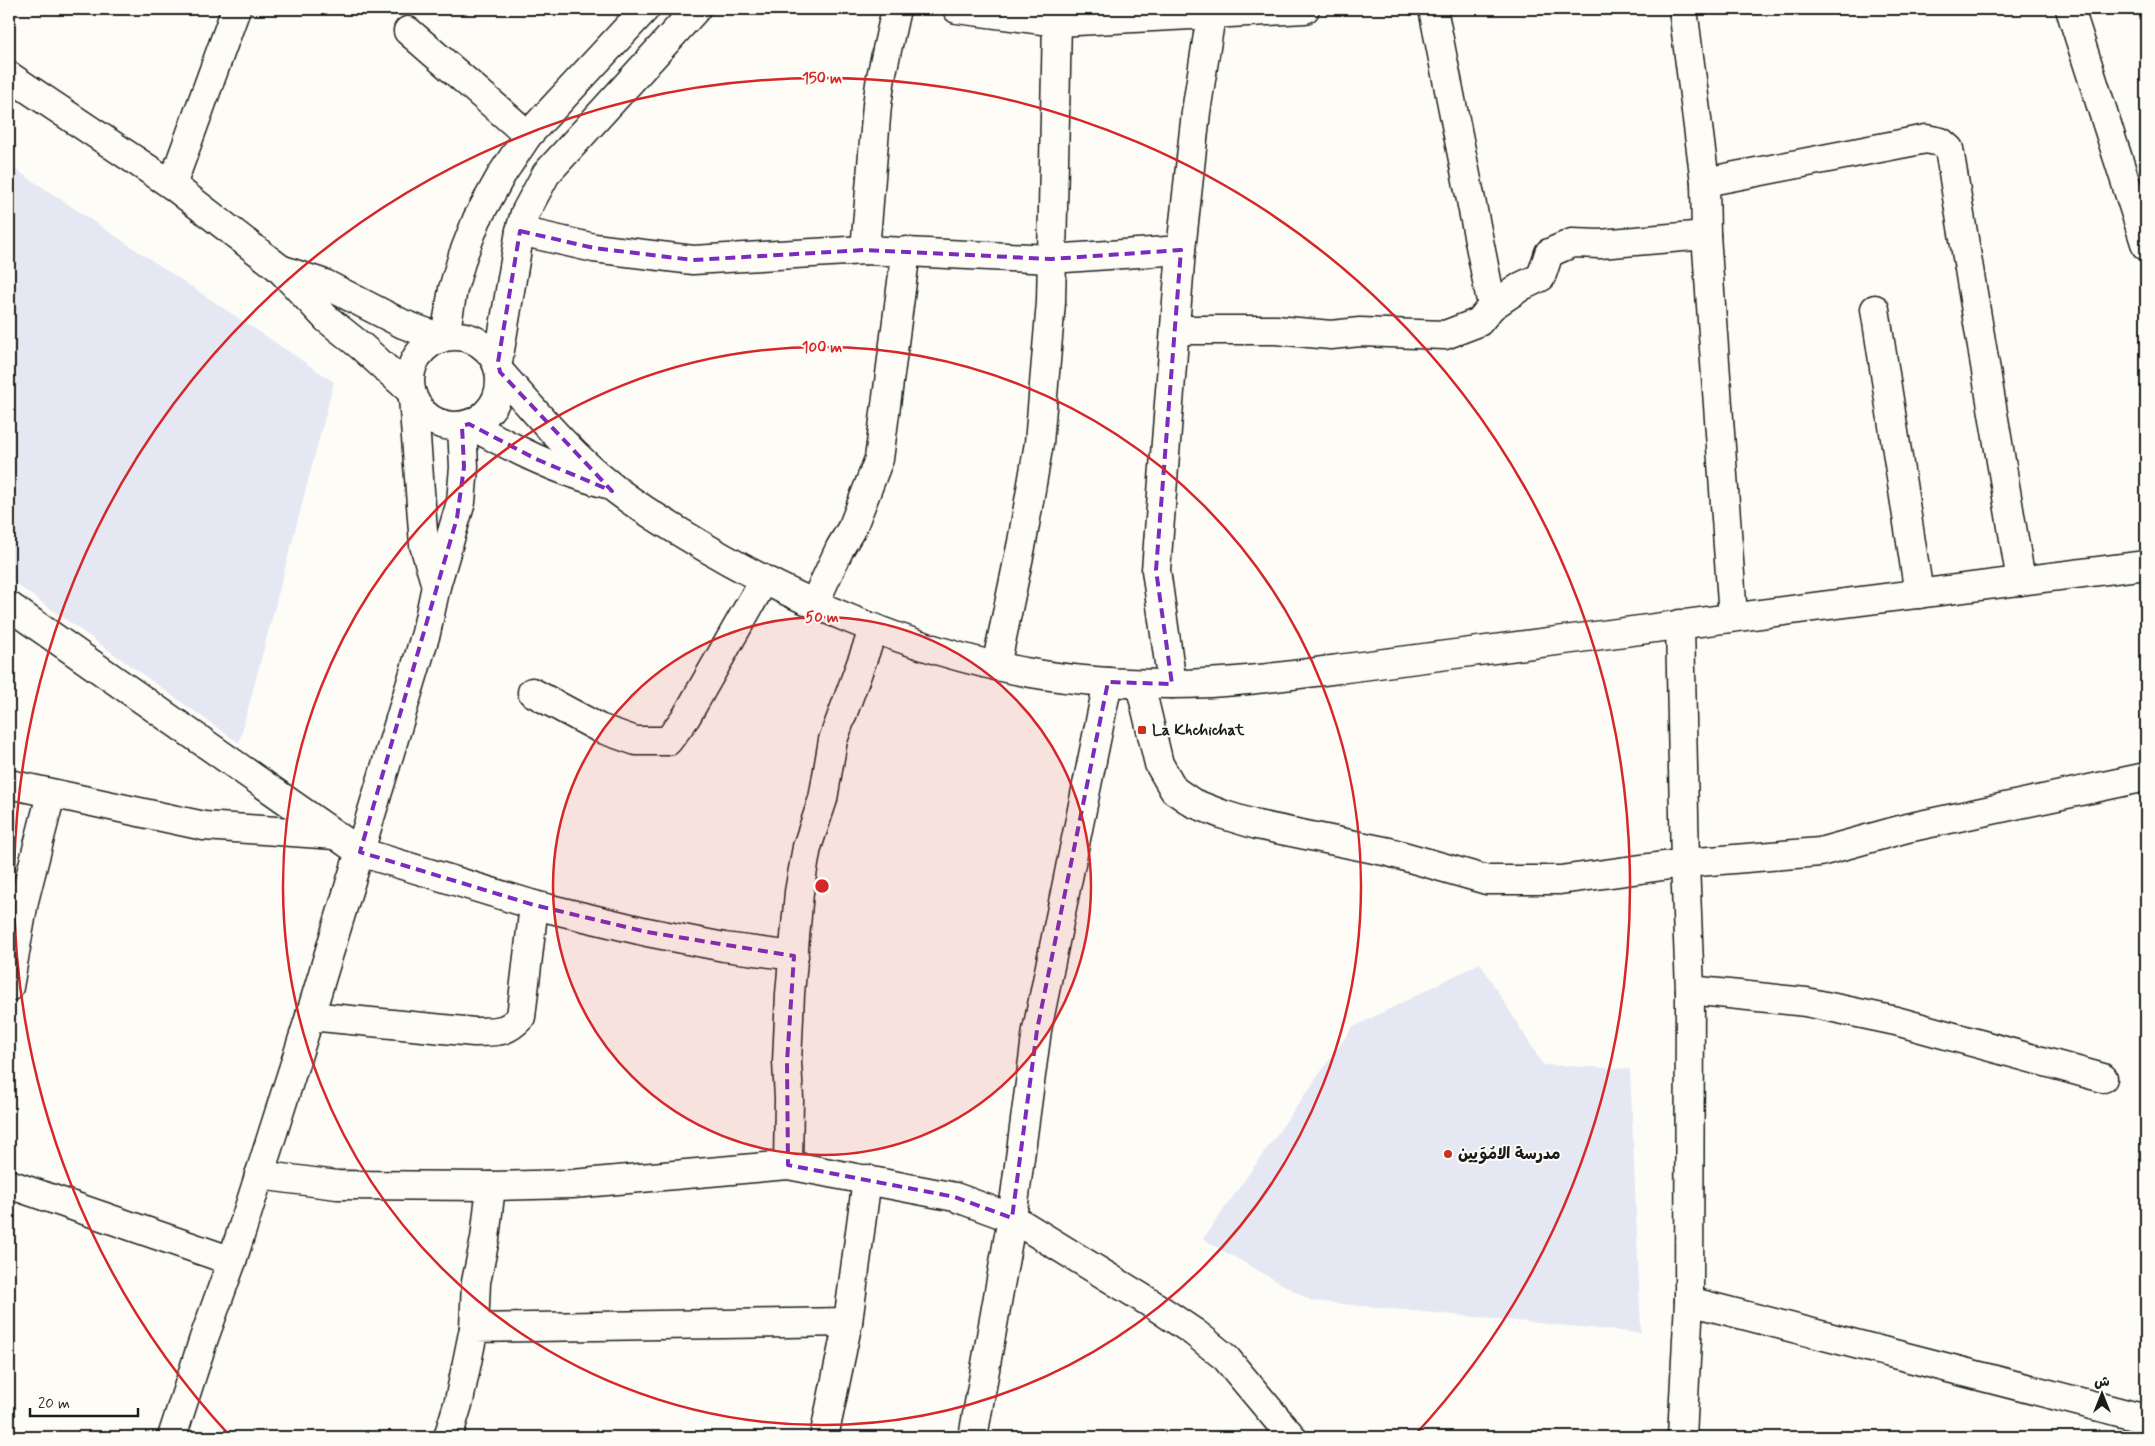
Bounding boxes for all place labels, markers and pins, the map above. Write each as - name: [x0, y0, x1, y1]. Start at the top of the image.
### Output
- place label: La Khchichat: [1152, 720, 1245, 741]
- marker: La Khchichat: [1136, 724, 1148, 736]
- centre of rings: [813, 877, 831, 895]
- place label: مدرسة الامُوَيين: [1458, 1144, 1560, 1165]
- marker: مدرسة الامُوَيين: [1442, 1148, 1454, 1160]

